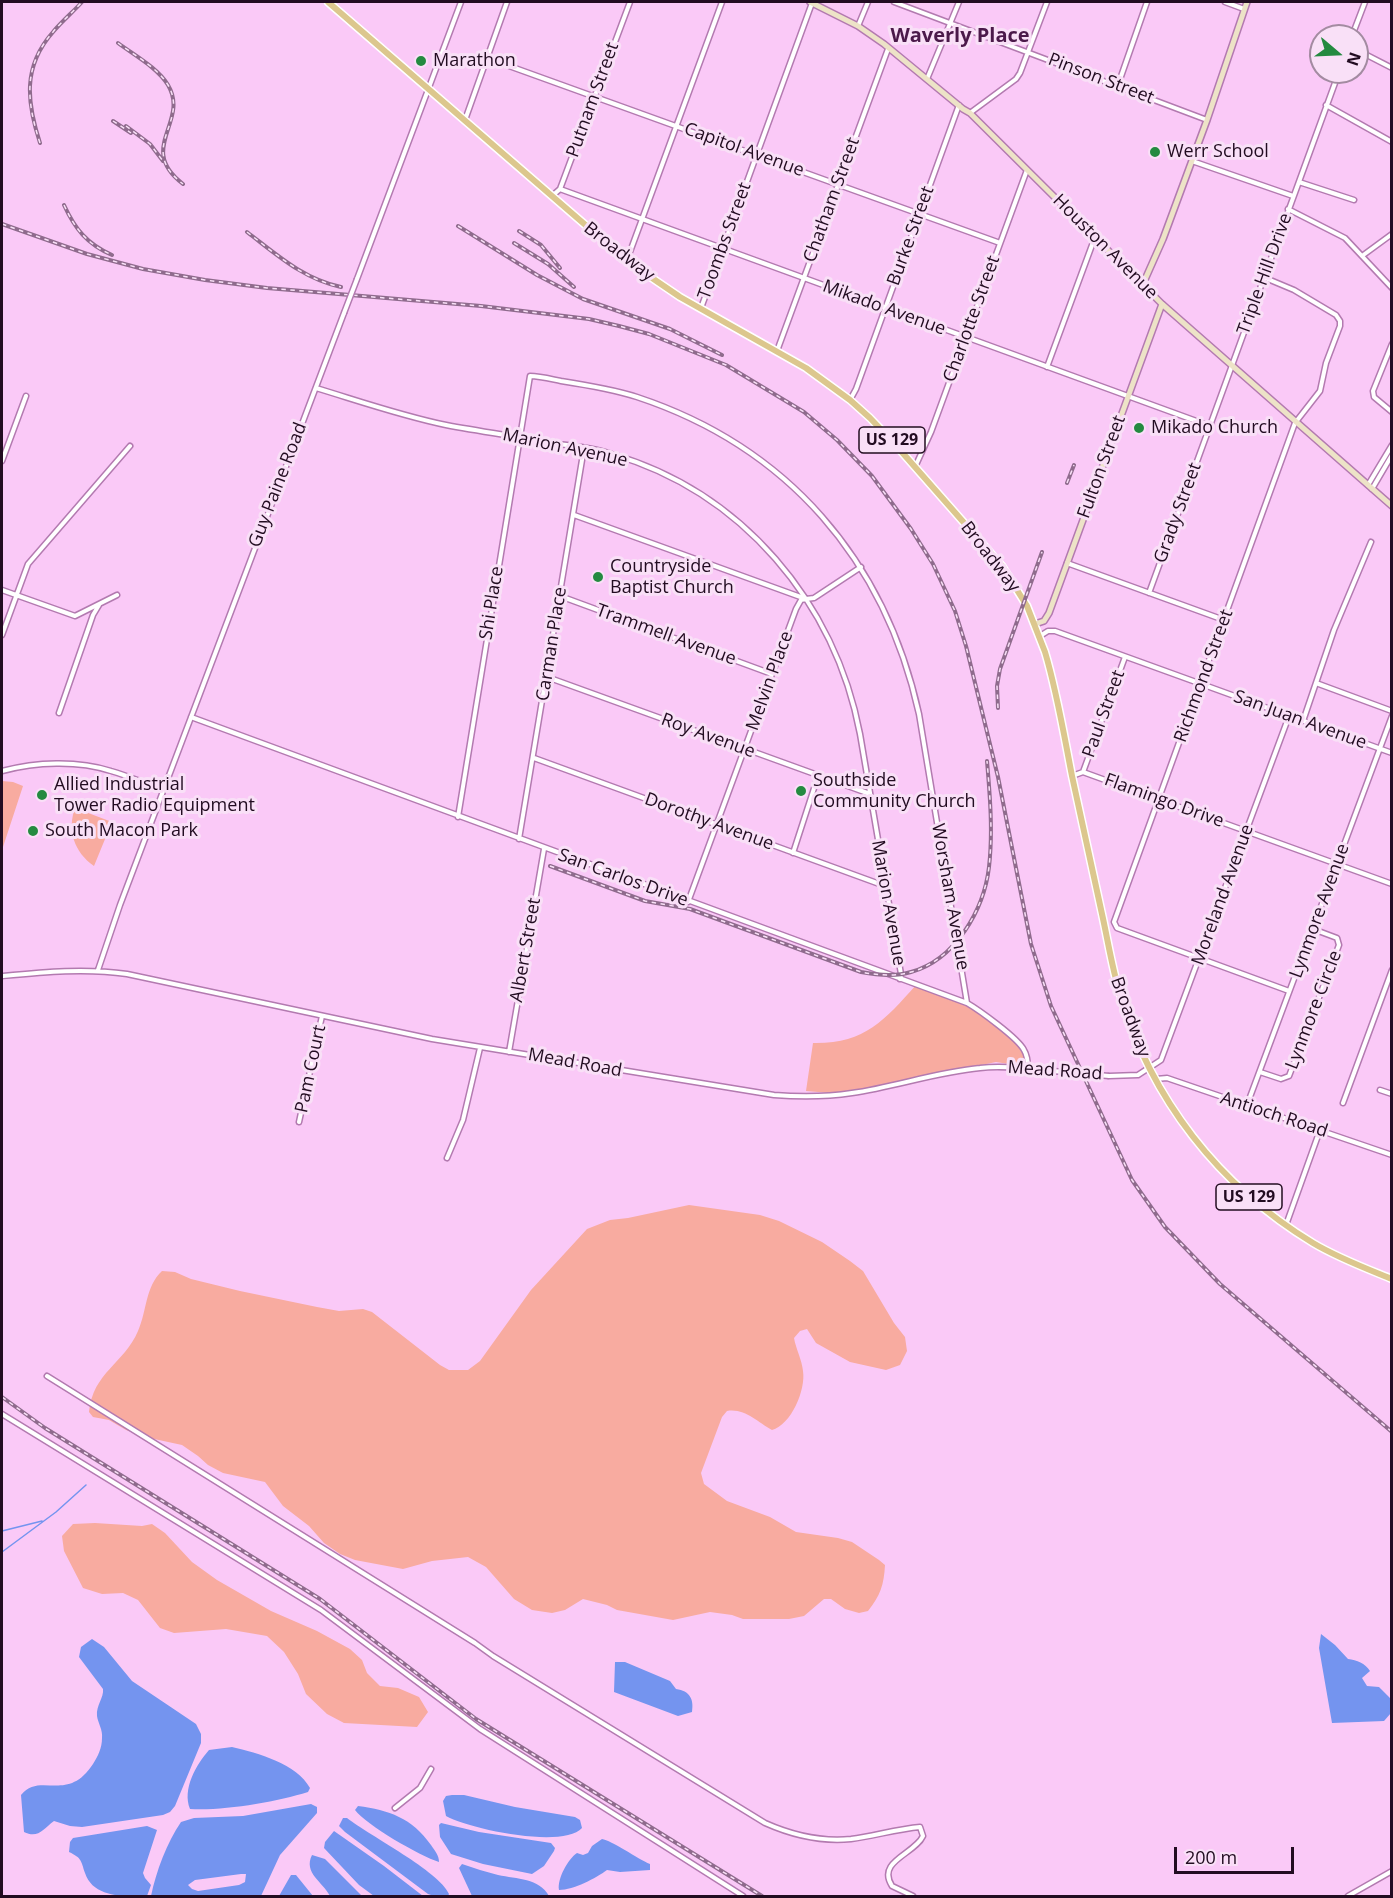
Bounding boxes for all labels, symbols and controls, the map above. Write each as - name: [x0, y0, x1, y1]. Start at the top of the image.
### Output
- district label: Waverly Place: [890, 24, 1030, 48]
- north arrow: [1309, 24, 1369, 84]
- street label: Putnam Street: [562, 39, 624, 161]
- street label: Pinson Street: [1045, 49, 1157, 109]
- text: N: [1342, 49, 1367, 69]
- place label: Marathon: [433, 50, 516, 72]
- marker: Marathon: [414, 54, 428, 68]
- street label: Capitol Avenue: [681, 118, 807, 182]
- street label: Chatham Street: [799, 135, 865, 265]
- place label: Werr School: [1167, 141, 1269, 163]
- marker: Werr School: [1148, 145, 1162, 159]
- street label: Toombs Street: [694, 180, 756, 302]
- street label: Burke Street: [883, 183, 939, 289]
- street label: Houston Avenue: [1048, 190, 1162, 304]
- street label: Triple Hill Drive: [1233, 210, 1297, 338]
- street label: Broadway: [579, 218, 659, 286]
- street label: Charlotte Street: [939, 253, 1005, 385]
- street label: Mikado Avenue: [820, 276, 948, 340]
- street label: Fulton Street: [1073, 413, 1131, 521]
- place label: Mikado Church: [1151, 417, 1278, 439]
- street label: Guy Paine Road: [244, 420, 312, 550]
- marker: Mikado Church: [1132, 421, 1146, 435]
- street label: Marion Avenue: [500, 424, 630, 472]
- road number: US 129: [859, 427, 925, 453]
- street label: Grady Street: [1150, 460, 1206, 566]
- street label: Broadway: [956, 517, 1024, 597]
- place label: Countryside Baptist Church: [610, 556, 734, 598]
- street label: Shi Place: [476, 565, 508, 641]
- marker: Countryside Baptist Church: [591, 570, 605, 584]
- street label: Carman Place: [532, 585, 572, 703]
- street label: Trammell Avenue: [593, 600, 739, 670]
- street label: Richmond Street: [1170, 607, 1238, 745]
- street label: Melvin Place: [742, 628, 798, 734]
- street label: Paul Street: [1078, 667, 1130, 761]
- street label: San Juan Avenue: [1231, 686, 1369, 754]
- street label: Roy Avenue: [658, 709, 758, 763]
- street label: Flamingo Drive: [1101, 769, 1227, 833]
- place label: Southside Community Church: [813, 770, 976, 812]
- place label: Allied Industrial Tower Radio Equipment: [54, 774, 255, 816]
- marker: Southside Community Church: [794, 784, 808, 798]
- marker: Allied Industrial Tower Radio Equipment: [35, 788, 49, 802]
- street label: Dorothy Avenue: [641, 789, 777, 855]
- place label: South Macon Park: [45, 820, 198, 842]
- street label: Worsham Avenue: [926, 822, 974, 972]
- street label: Moreland Avenue: [1187, 822, 1259, 968]
- marker: South Macon Park: [26, 824, 40, 838]
- street label: Marion Avenue: [866, 838, 910, 968]
- street label: Lynmore Avenue: [1286, 841, 1354, 981]
- street label: San Carlos Drive: [555, 844, 691, 912]
- street label: Albert Street: [506, 896, 546, 1004]
- street label: Lynmore Circle: [1281, 948, 1347, 1072]
- street label: Broadway: [1106, 974, 1154, 1060]
- street label: Pam Court: [291, 1023, 331, 1115]
- street label: Mead Road: [526, 1044, 624, 1082]
- street label: Mead Road: [1007, 1057, 1103, 1085]
- street label: Antioch Road: [1218, 1088, 1330, 1142]
- road number: US 129: [1216, 1184, 1282, 1210]
- scale bar: [1177, 1835, 1297, 1873]
- text: 200 m: [1185, 1845, 1237, 1869]

